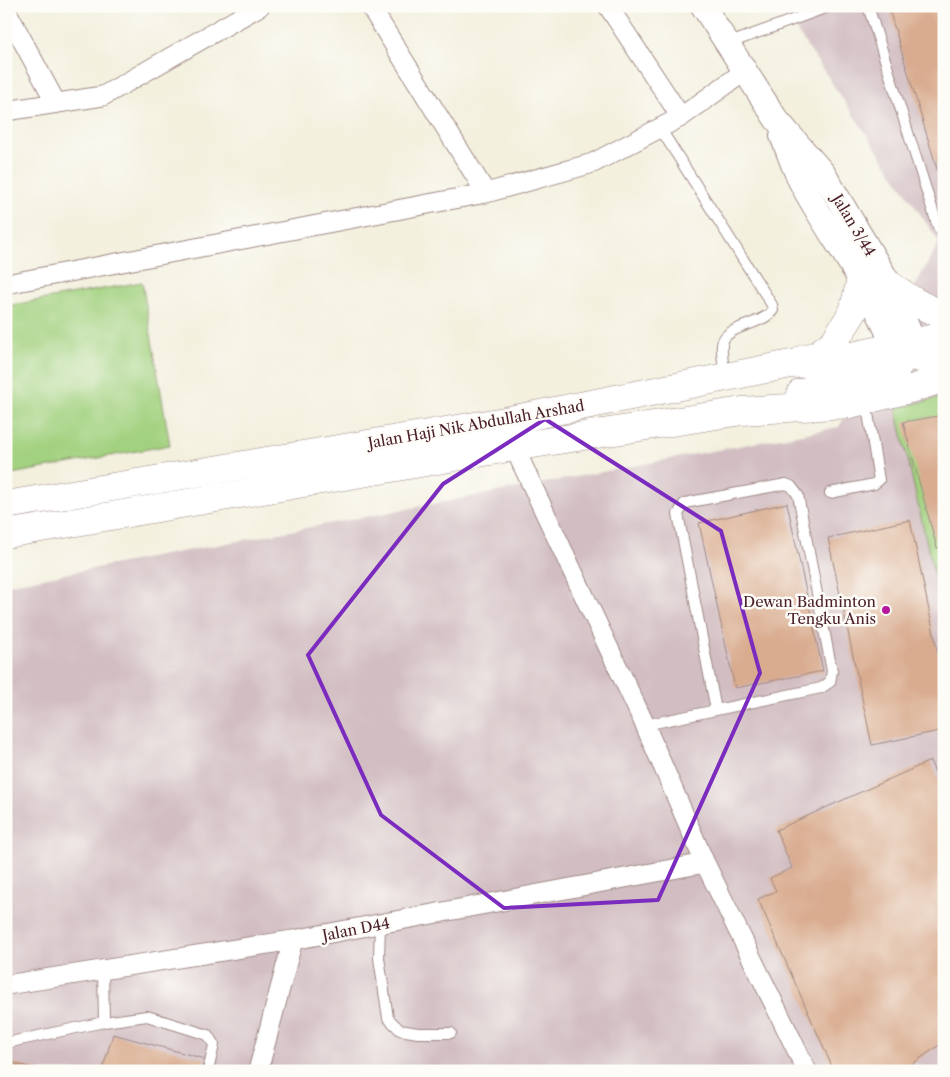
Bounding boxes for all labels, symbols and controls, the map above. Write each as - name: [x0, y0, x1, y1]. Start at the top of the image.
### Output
- street label: Jalan 3/44: [827, 189, 880, 260]
- street label: Jalan Haji Nik Abdullah Arshad: [364, 396, 586, 453]
- place label: Dewan Badminton Tengku Anis: [743, 592, 877, 628]
- marker: Dewan Badminton Tengku Anis: [880, 604, 892, 616]
- street label: Jalan D44: [319, 913, 391, 945]

